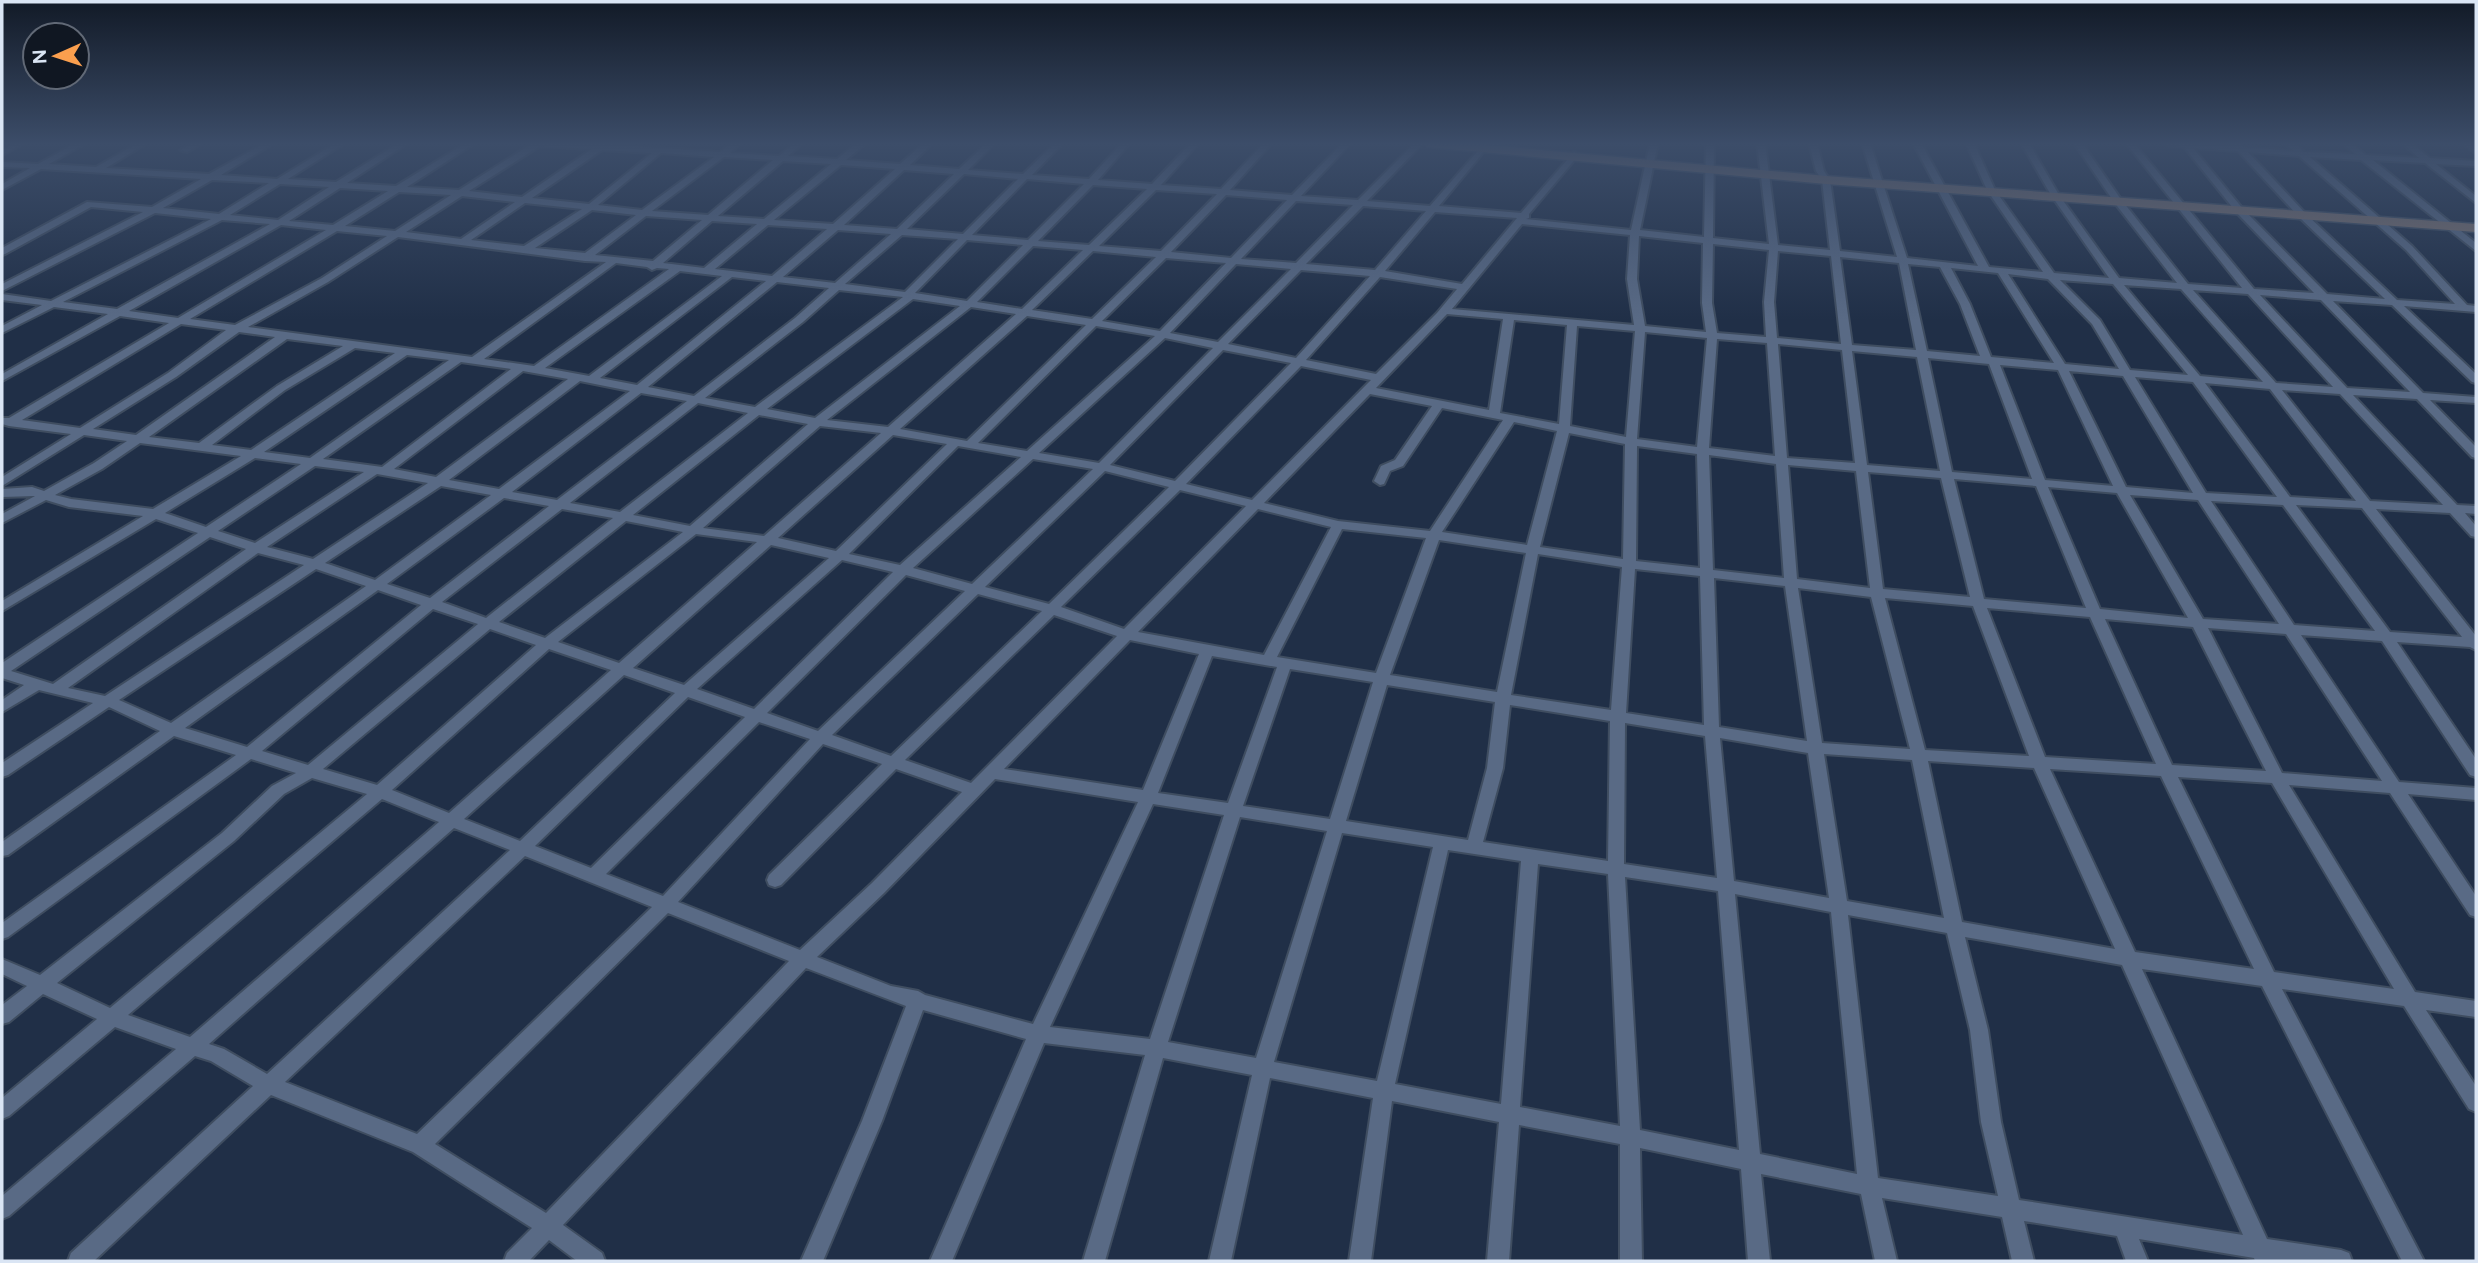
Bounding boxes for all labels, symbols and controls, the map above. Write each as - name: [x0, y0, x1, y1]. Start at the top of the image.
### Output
- north arrow: [21, 21, 91, 91]
- text: N: [28, 49, 51, 65]

